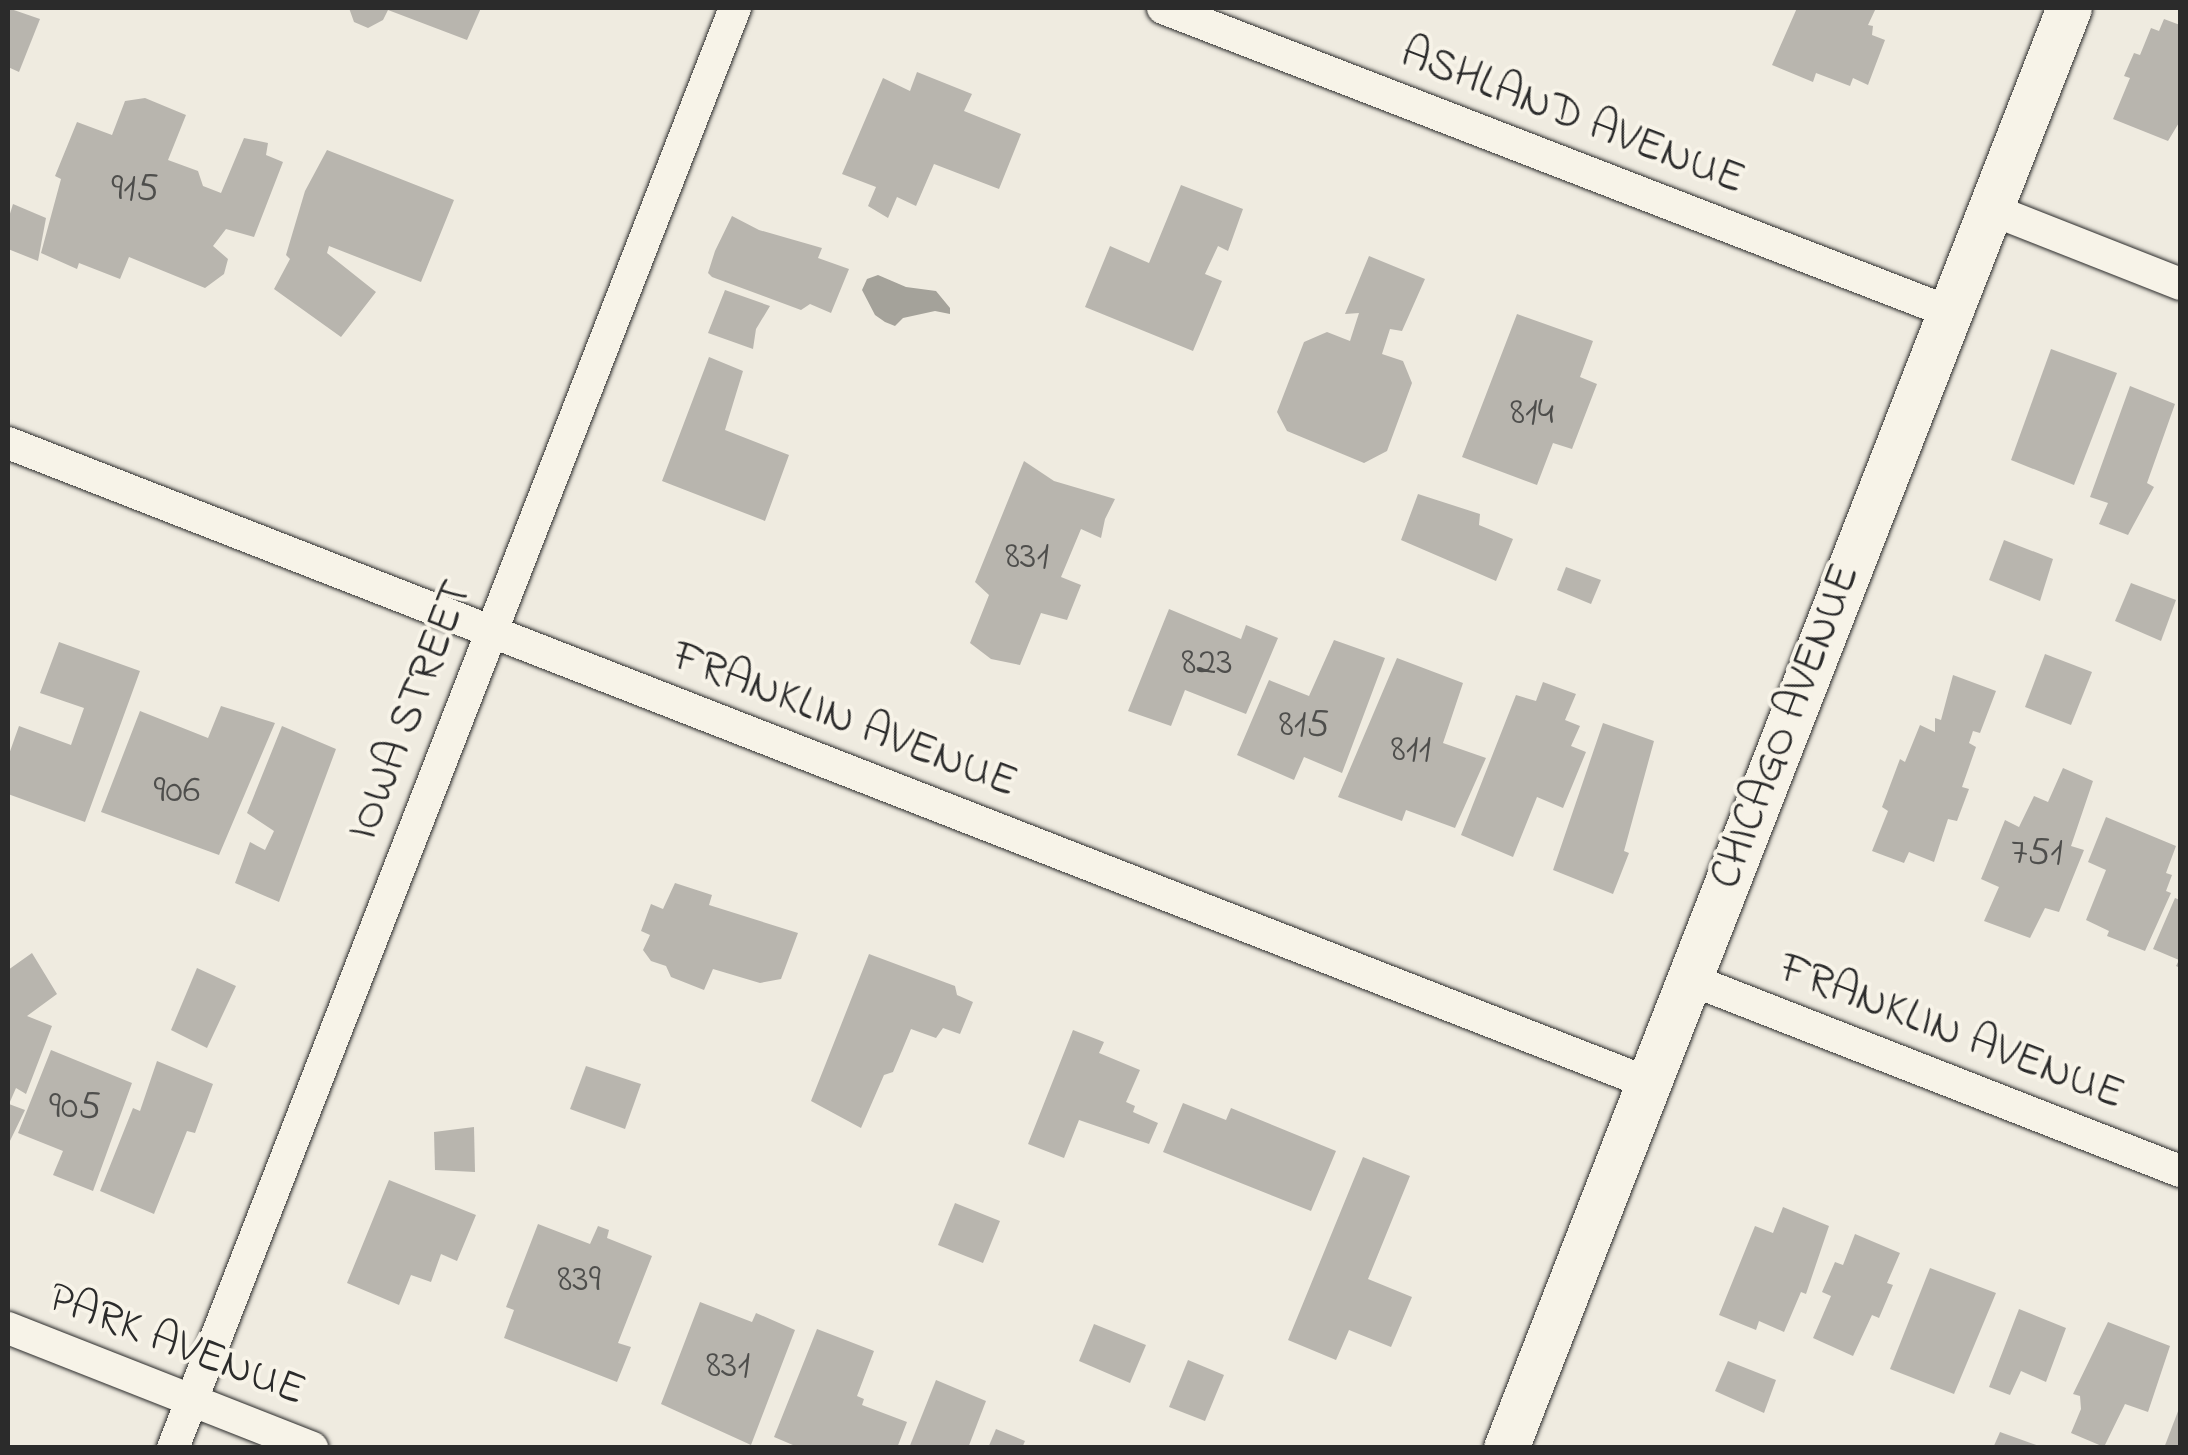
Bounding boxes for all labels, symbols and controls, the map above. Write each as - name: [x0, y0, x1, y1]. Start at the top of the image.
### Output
- street label: ASHLAND AVENUE: [1392, 28, 1752, 208]
- house number: 915: [111, 166, 159, 214]
- house number: 814: [1510, 390, 1554, 438]
- house number: 831: [1005, 534, 1049, 582]
- street label: CHICAGO AVENUE: [1700, 557, 1874, 897]
- street label: IOWA STREET: [338, 573, 486, 849]
- street label: FRANKLIN AVENUE: [664, 630, 1024, 812]
- house number: 823: [1181, 640, 1233, 688]
- house number: 815: [1279, 702, 1329, 750]
- house number: 811: [1391, 727, 1431, 775]
- house number: 906: [154, 768, 200, 816]
- house number: 751: [2011, 830, 2063, 878]
- street label: FRANKLIN AVENUE: [1771, 942, 2131, 1124]
- house number: 905: [49, 1084, 101, 1132]
- house number: 839: [557, 1257, 601, 1305]
- street label: PARK AVENUE: [40, 1272, 312, 1420]
- house number: 831: [706, 1343, 750, 1391]

